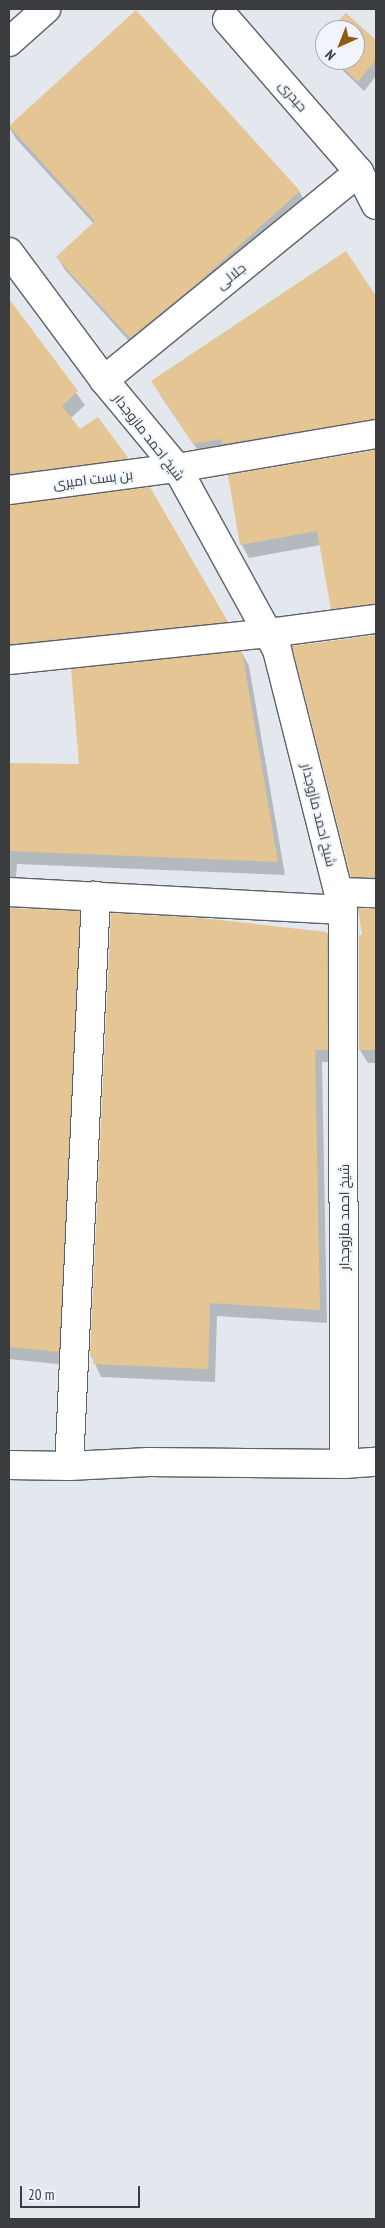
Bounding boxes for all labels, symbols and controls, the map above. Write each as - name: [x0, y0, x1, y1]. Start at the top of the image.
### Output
- north arrow: [315, 20, 365, 70]
- text: N: [321, 46, 339, 64]
- street label: حیدری: [275, 77, 311, 115]
- street label: جلالی: [213, 259, 249, 293]
- street label: شیخ احمد مازوجدار: [110, 390, 188, 484]
- street label: بن بست امیری: [52, 466, 134, 492]
- street label: شیخ احمد مازوجدار: [298, 762, 340, 868]
- street label: شیخ احمد مازوجدار: [336, 1164, 352, 1270]
- scale bar: [22, 2176, 142, 2208]
- text: 20 m: [28, 2185, 54, 2204]

